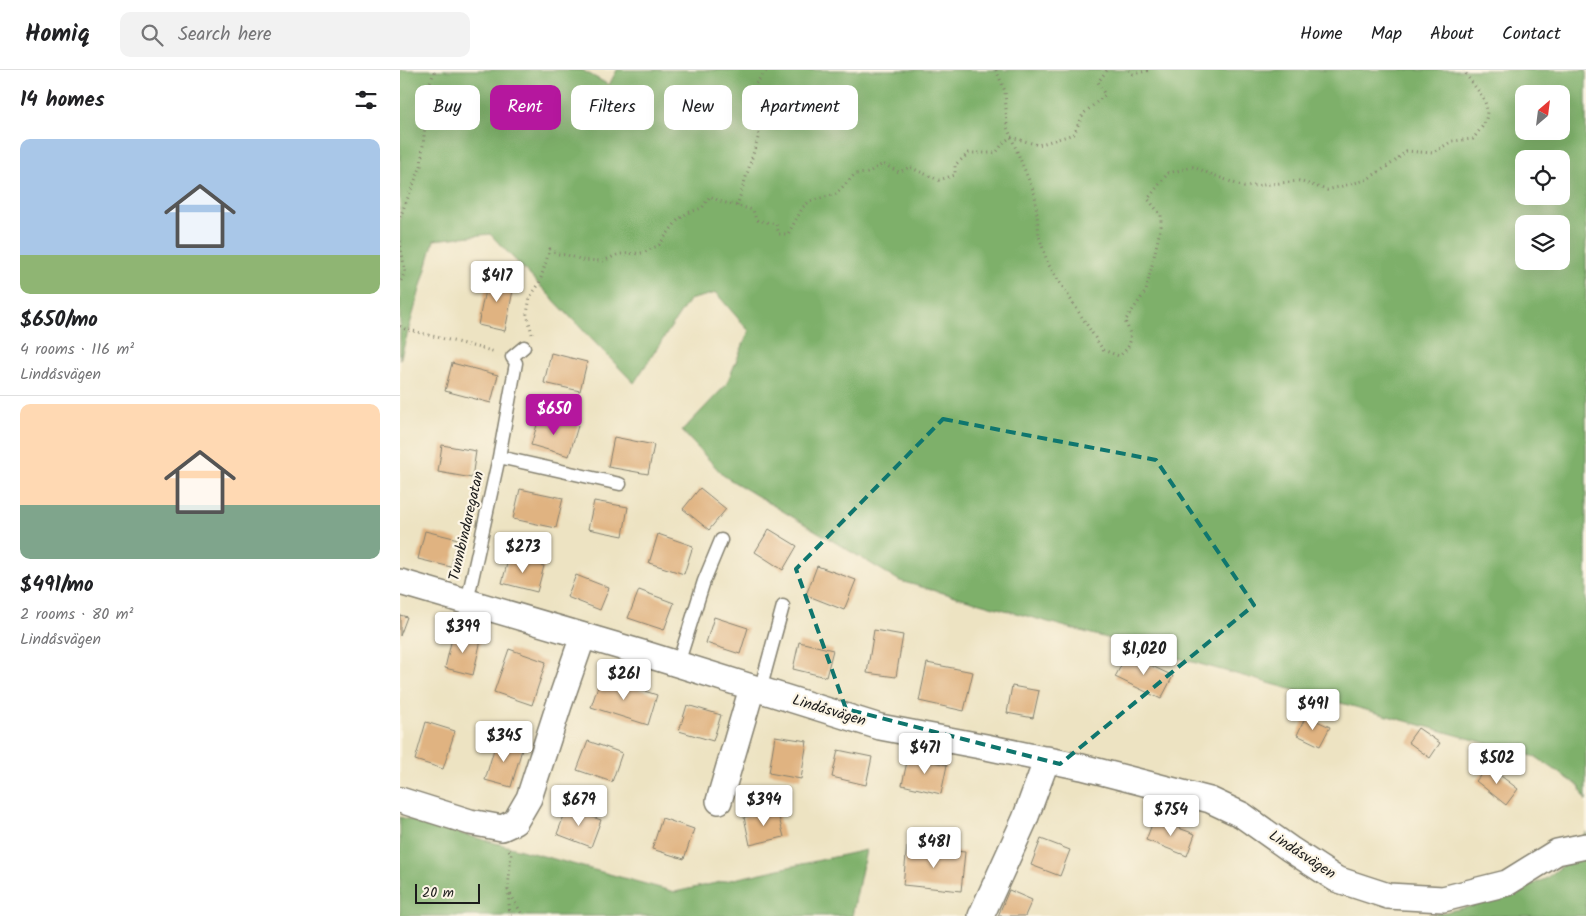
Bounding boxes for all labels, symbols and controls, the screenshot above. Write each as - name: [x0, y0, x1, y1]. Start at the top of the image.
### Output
- search box: [120, 12, 470, 57]
- text: Homiq: [25, 15, 90, 54]
- text: Search here: [178, 20, 272, 50]
- text: Home: [1300, 20, 1343, 49]
- text: Map: [1371, 20, 1402, 49]
- text: About: [1430, 20, 1474, 49]
- text: Contact: [1502, 20, 1561, 49]
- icon: search: [138, 21, 166, 49]
- text: 14 homes: [20, 84, 105, 117]
- chip: Buy: [415, 85, 480, 130]
- chip: Rent: [490, 85, 561, 130]
- chip: Filters: [571, 85, 654, 130]
- chip: New: [664, 85, 732, 130]
- chip: Apartment: [742, 85, 858, 130]
- north arrow: [1515, 85, 1570, 140]
- map controls: [1515, 85, 1570, 270]
- icon: filters: [352, 86, 380, 114]
- button: locate: [1515, 150, 1570, 205]
- icon: home: [155, 171, 245, 261]
- button: layers: [1515, 215, 1570, 270]
- pin: $417: [467, 260, 527, 303]
- text: $417: [482, 264, 512, 289]
- text: $650/mo: [20, 304, 98, 337]
- text: 4 rooms · 116 m²: [20, 337, 134, 362]
- text: Lindåsvägen: [20, 362, 101, 387]
- pin: $650: [524, 394, 584, 436]
- text: $650: [537, 397, 571, 422]
- icon: home: [155, 437, 245, 527]
- street label: Tunnbindaregatan: [443, 469, 491, 583]
- pin: $273: [493, 532, 553, 574]
- text: $273: [505, 535, 541, 560]
- text: $491/mo: [20, 569, 94, 602]
- text: 2 rooms · 80 m²: [20, 602, 133, 627]
- pin: $399: [433, 612, 493, 654]
- text: $399: [446, 615, 480, 640]
- text: Lindåsvägen: [20, 627, 101, 652]
- pin: $1,020: [1103, 634, 1185, 676]
- text: $1,020: [1122, 637, 1166, 662]
- pin: $261: [594, 658, 654, 701]
- text: $261: [608, 662, 640, 687]
- street label: Lindåsvägen: [789, 688, 869, 734]
- pin: $491: [1283, 688, 1343, 731]
- text: $491: [1297, 692, 1329, 717]
- pin: $345: [474, 720, 534, 763]
- text: $345: [486, 724, 522, 749]
- pin: $471: [895, 732, 955, 775]
- text: $471: [910, 736, 940, 761]
- pin: $502: [1467, 742, 1527, 785]
- text: $502: [1479, 746, 1515, 771]
- pin: $679: [549, 784, 609, 827]
- pin: $394: [734, 784, 794, 827]
- text: $679: [562, 788, 596, 813]
- text: $394: [746, 788, 782, 813]
- pin: $754: [1141, 794, 1201, 837]
- text: $754: [1154, 798, 1188, 823]
- street label: Lindåsvägen: [1264, 824, 1340, 886]
- pin: $481: [904, 826, 964, 869]
- text: $481: [918, 830, 950, 855]
- scale bar: [415, 881, 480, 904]
- text: 20 m: [422, 882, 454, 904]

